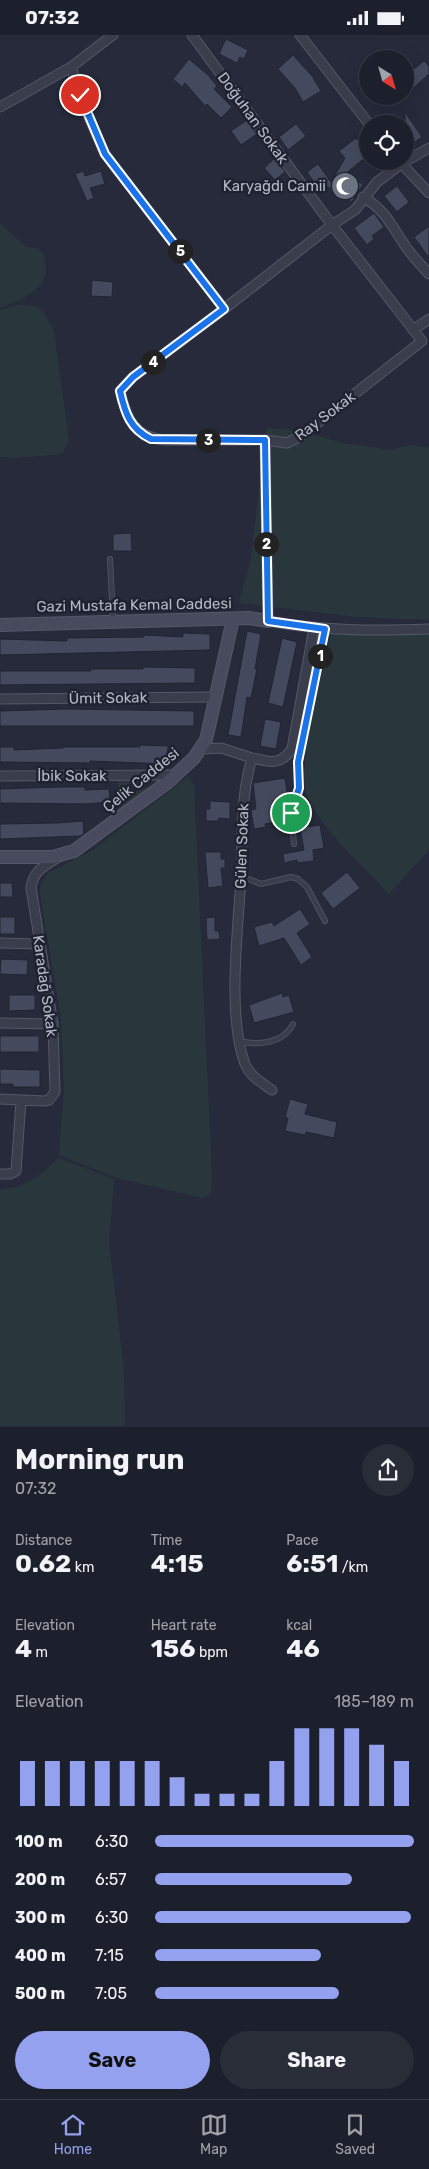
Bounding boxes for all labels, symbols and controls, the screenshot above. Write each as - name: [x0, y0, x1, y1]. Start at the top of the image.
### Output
- text: 07:32: [25, 6, 79, 29]
- north arrow: [359, 50, 414, 105]
- map controls: [359, 50, 414, 170]
- street label: Doğuhan Sokak: [214, 69, 292, 167]
- pin: [59, 74, 101, 116]
- icon: check: [66, 81, 94, 109]
- button: locate: [359, 115, 414, 170]
- mosque icon: Karyağdı Camii: [330, 171, 360, 201]
- place label: Karyağdı Camii: [223, 177, 326, 195]
- pin: 5: [168, 239, 192, 263]
- text: 5: [176, 243, 185, 260]
- pin: 4: [140, 349, 166, 375]
- text: 4: [149, 354, 158, 371]
- street label: Ray Sokak: [291, 387, 359, 445]
- pin: 3: [196, 427, 220, 453]
- text: 3: [204, 432, 213, 449]
- pin: 2: [254, 531, 278, 557]
- text: 2: [262, 536, 271, 553]
- street label: Gazi Mustafa Kemal Caddesi: [36, 594, 232, 616]
- pin: 1: [308, 643, 332, 669]
- text: 1: [317, 648, 324, 665]
- street label: Ümit Sokak: [69, 688, 148, 708]
- street label: Çelik Caddesi: [99, 744, 183, 816]
- street label: İbik Sokak: [37, 767, 107, 785]
- pin: [270, 792, 312, 834]
- icon: arrive: [277, 799, 305, 827]
- street label: Gülen Sokak: [232, 803, 252, 889]
- street label: Karadağ Sokak: [29, 934, 61, 1038]
- text: Morning run: [15, 1443, 184, 1476]
- button: share: [362, 1444, 414, 1496]
- text: 07:32: [15, 1479, 56, 1498]
- text: Distance: [15, 1532, 72, 1549]
- text: Time: [151, 1532, 182, 1549]
- text: Pace: [286, 1532, 318, 1549]
- text: 0.62: [15, 1549, 71, 1578]
- text: 4:15: [151, 1549, 204, 1578]
- text: 6:51: [286, 1549, 338, 1578]
- text: km: [71, 1559, 94, 1576]
- text: /km: [338, 1559, 368, 1576]
- text: Elevation: [15, 1617, 75, 1634]
- text: Heart rate: [151, 1617, 217, 1634]
- text: kcal: [286, 1617, 312, 1634]
- text: 4: [15, 1634, 32, 1663]
- text: 156: [151, 1634, 196, 1663]
- text: 46: [286, 1634, 320, 1663]
- text: m: [32, 1644, 48, 1661]
- text: bpm: [196, 1644, 228, 1661]
- text: Elevation: [15, 1692, 84, 1711]
- text: 185–189 m: [334, 1692, 414, 1711]
- text: 100 m: [15, 1832, 63, 1851]
- text: 6:30: [95, 1832, 129, 1851]
- text: 200 m: [15, 1870, 65, 1889]
- text: 6:57: [95, 1870, 126, 1889]
- text: 300 m: [15, 1908, 65, 1927]
- text: 6:30: [95, 1908, 129, 1927]
- text: 400 m: [15, 1946, 66, 1965]
- text: 7:15: [95, 1946, 124, 1965]
- text: 500 m: [15, 1984, 65, 2003]
- text: 7:05: [95, 1984, 127, 2003]
- button: Save: [15, 2031, 210, 2089]
- button: Share: [220, 2031, 414, 2089]
- tab: Home: [54, 2111, 92, 2158]
- tab: Map: [200, 2111, 228, 2158]
- tab: Saved: [335, 2111, 375, 2158]

